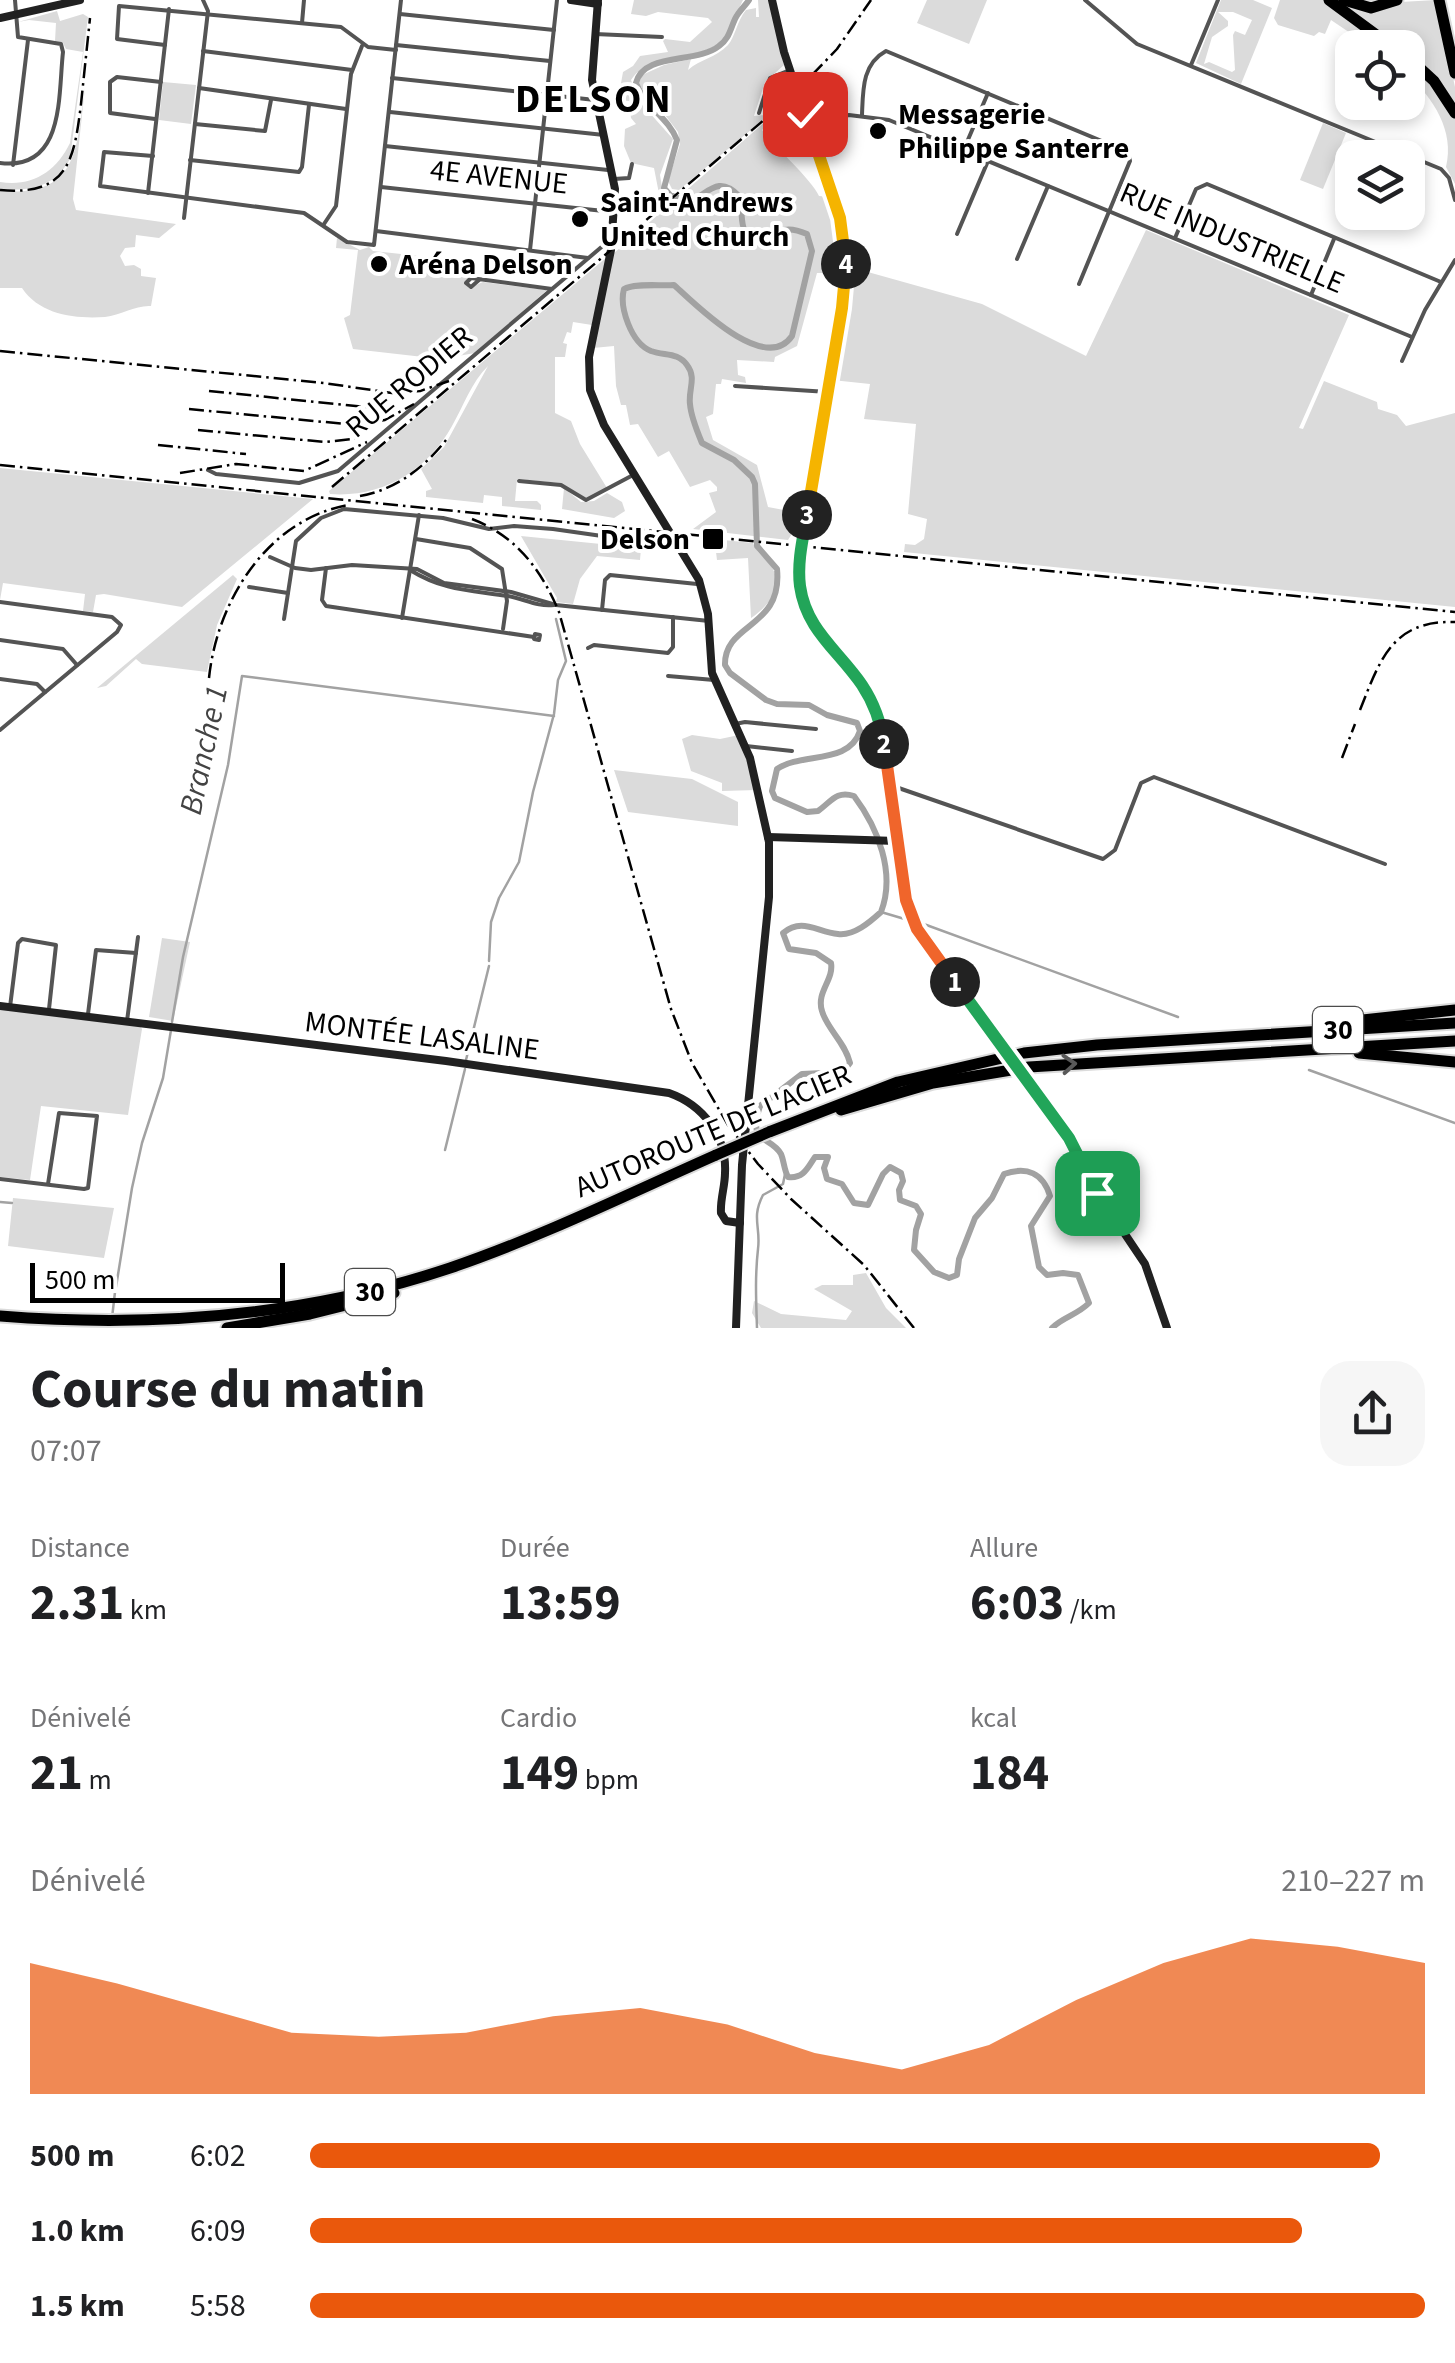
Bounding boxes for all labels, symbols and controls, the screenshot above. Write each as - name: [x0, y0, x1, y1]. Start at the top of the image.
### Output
- map controls: [1335, 30, 1425, 230]
- button: locate: [1335, 30, 1425, 120]
- district label: DELSON: [515, 71, 673, 128]
- pin: [763, 72, 848, 157]
- icon: check: [778, 87, 833, 142]
- place label: Messagerie Philippe Santerre: [898, 93, 1129, 170]
- marker: Messagerie Philippe Santerre: [867, 120, 889, 142]
- button: layers: [1335, 140, 1425, 230]
- street label: 4E AVENUE: [428, 148, 570, 206]
- street label: RUE INDUSTRIELLE: [1113, 171, 1351, 305]
- place label: Saint-Andrews United Church: [600, 181, 793, 258]
- marker: Saint-Andrews United Church: [569, 208, 591, 230]
- pin: 4: [821, 239, 871, 289]
- place label: Aréna Delson: [398, 243, 573, 286]
- text: 4: [839, 244, 853, 284]
- marker: Aréna Delson: [368, 253, 390, 275]
- street label: RUE RODIER: [336, 316, 482, 448]
- pin: 3: [782, 490, 832, 540]
- text: 3: [800, 495, 814, 535]
- place label: Delson: [600, 518, 690, 561]
- marker: Delson: [700, 526, 726, 552]
- water label: Branche 1: [168, 681, 240, 819]
- pin: 2: [859, 719, 909, 769]
- text: 2: [877, 724, 891, 764]
- pin: 1: [930, 957, 980, 1007]
- text: 1: [948, 962, 962, 1002]
- street label: MONTÉE LASALINE: [302, 1000, 542, 1072]
- road number: 30: [1313, 1007, 1363, 1053]
- street label: AUTOROUTE DE L'ACIER: [568, 1053, 858, 1209]
- one-way arrow: [1061, 1054, 1077, 1075]
- pin: [1055, 1151, 1140, 1236]
- icon: arrive: [1070, 1166, 1125, 1221]
- scale bar: [30, 1258, 285, 1302]
- text: 500 m: [45, 1260, 116, 1300]
- road number: 30: [345, 1269, 395, 1315]
- text: Course du matin: [30, 1351, 426, 1429]
- button: share: [1320, 1361, 1425, 1466]
- text: 07:07: [30, 1428, 102, 1474]
- text: Distance: [30, 1528, 130, 1568]
- text: Durée: [500, 1528, 570, 1568]
- text: Allure: [970, 1528, 1038, 1568]
- text: 2.31: [30, 1568, 124, 1639]
- text: 13:59: [500, 1568, 621, 1639]
- text: 6:03: [970, 1568, 1064, 1639]
- text: km: [124, 1590, 167, 1630]
- text: /km: [1064, 1590, 1117, 1630]
- text: Dénivelé: [30, 1698, 131, 1738]
- text: Cardio: [500, 1698, 577, 1738]
- text: kcal: [970, 1698, 1017, 1738]
- text: 21: [30, 1738, 83, 1809]
- text: 149: [500, 1738, 579, 1809]
- text: 184: [970, 1738, 1049, 1809]
- text: m: [83, 1760, 112, 1800]
- text: bpm: [579, 1760, 639, 1800]
- text: Dénivelé: [30, 1858, 146, 1904]
- text: 210–227 m: [1281, 1858, 1425, 1904]
- text: 500 m: [30, 2133, 115, 2179]
- text: 6:02: [190, 2133, 246, 2179]
- text: 1.0 km: [30, 2208, 125, 2254]
- text: 6:09: [190, 2208, 246, 2254]
- text: 1.5 km: [30, 2283, 125, 2329]
- text: 5:58: [190, 2283, 246, 2329]

